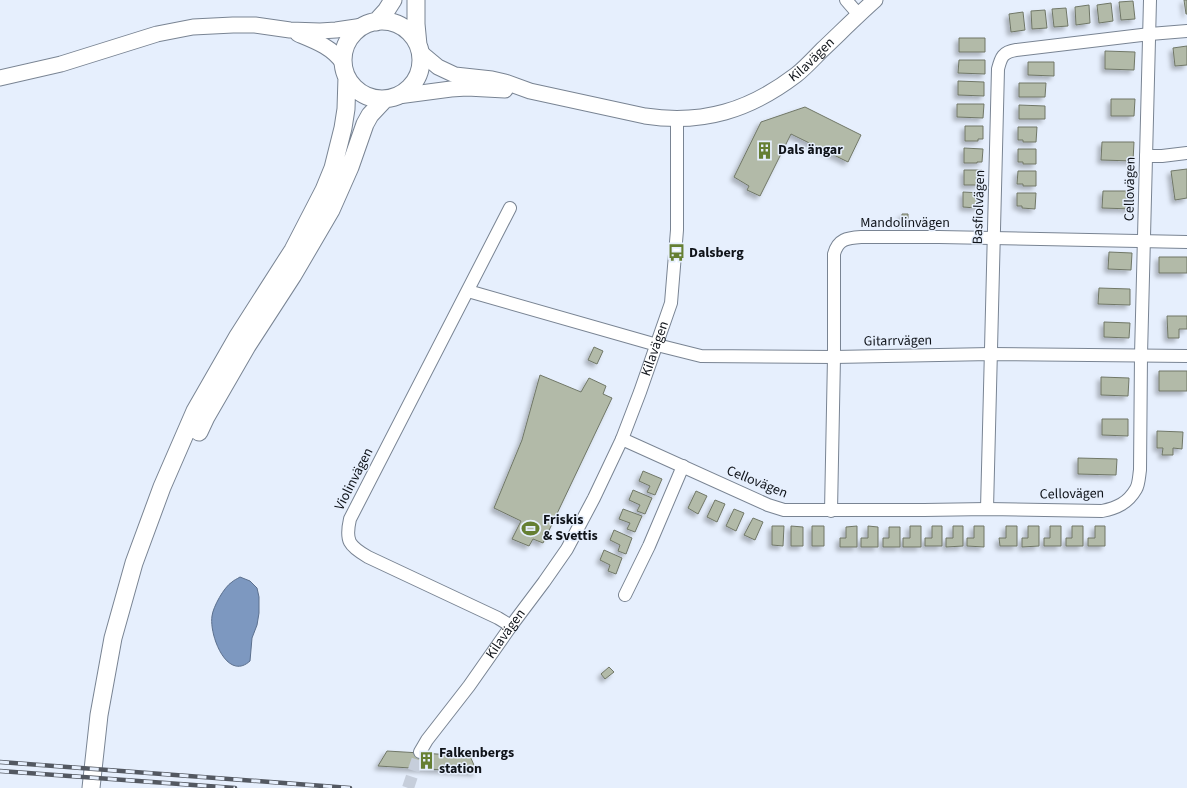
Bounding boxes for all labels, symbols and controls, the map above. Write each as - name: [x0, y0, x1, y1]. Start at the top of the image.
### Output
- street label: Kilavägen: [785, 33, 839, 87]
- building icon: Dals ängar: [755, 140, 775, 160]
- place label: Dals ängar: [778, 140, 843, 160]
- street label: Cellovägen: [1119, 157, 1141, 221]
- street label: Basfiolvägen: [968, 169, 990, 245]
- street label: Mandolinvägen: [860, 213, 950, 233]
- bus stop icon: Dalsberg: [666, 243, 686, 263]
- place label: Dalsberg: [689, 243, 744, 263]
- street label: Kilavägen: [636, 318, 674, 379]
- street label: Gitarrvägen: [864, 330, 932, 352]
- street label: Violinvägen: [330, 444, 378, 514]
- street label: Cellovägen: [723, 461, 791, 503]
- street label: Cellovägen: [1040, 483, 1104, 505]
- place label: Friskis & Svettis: [543, 510, 598, 546]
- sports icon: Friskis & Svettis: [520, 518, 540, 538]
- street label: Kilavägen: [481, 605, 530, 663]
- place label: Falkenbergs station: [439, 743, 514, 779]
- building icon: Falkenbergs station: [416, 751, 436, 771]

